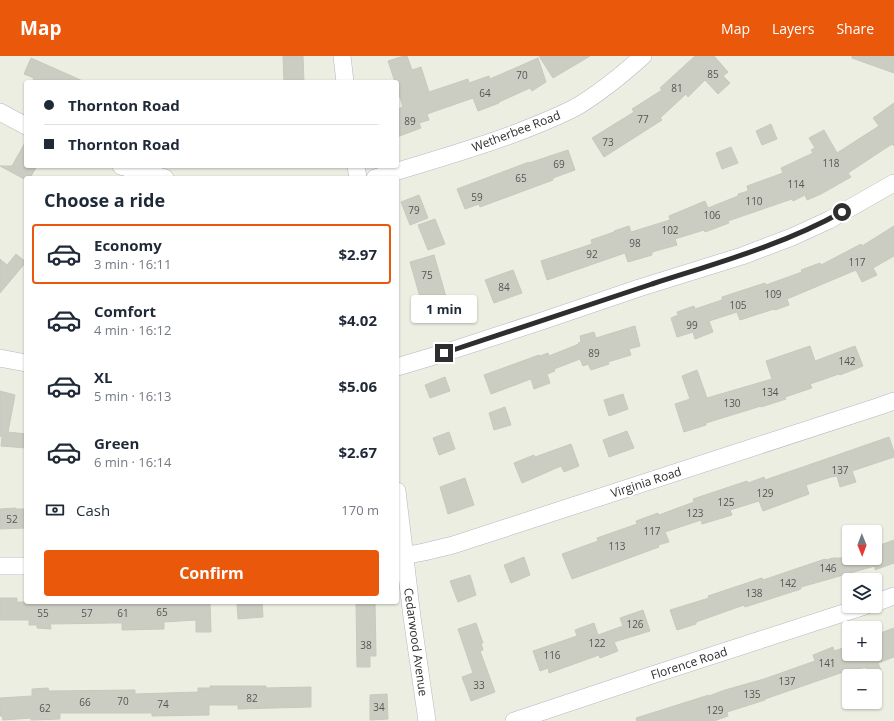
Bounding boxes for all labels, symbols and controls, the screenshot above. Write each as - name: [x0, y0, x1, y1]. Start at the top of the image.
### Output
- text: Map: [20, 15, 61, 41]
- text: Map: [721, 19, 750, 38]
- text: Layers: [772, 19, 814, 38]
- text: Share: [836, 19, 874, 38]
- house number: 85: [707, 67, 719, 81]
- house number: 70: [516, 68, 528, 82]
- house number: 81: [671, 81, 683, 95]
- house number: 64: [479, 86, 491, 100]
- text: Thornton Road: [68, 95, 180, 115]
- street label: Wetherbee Road: [469, 106, 563, 156]
- house number: 77: [637, 112, 649, 126]
- house number: 89: [404, 114, 416, 128]
- text: Thornton Road: [68, 134, 180, 154]
- house number: 73: [602, 135, 614, 149]
- house number: 118: [822, 156, 840, 170]
- house number: 69: [553, 157, 565, 171]
- house number: 65: [515, 171, 527, 185]
- house number: 114: [787, 177, 805, 191]
- text: Choose a ride: [44, 188, 165, 212]
- house number: 59: [471, 190, 483, 204]
- house number: 110: [745, 194, 763, 208]
- house number: 79: [408, 203, 420, 217]
- route start: [833, 203, 851, 221]
- house number: 106: [703, 208, 721, 222]
- house number: 102: [661, 223, 679, 237]
- text: Economy: [94, 235, 162, 255]
- icon: car: [46, 236, 82, 272]
- house number: 98: [629, 236, 641, 250]
- text: $2.97: [338, 244, 377, 264]
- house number: 92: [586, 247, 598, 261]
- text: 3 min · 16:11: [94, 255, 171, 273]
- house number: 117: [848, 255, 866, 269]
- house number: 75: [421, 268, 433, 282]
- house number: 84: [498, 280, 510, 294]
- house number: 109: [764, 287, 782, 301]
- callout: 1 min: [411, 295, 477, 323]
- house number: 105: [729, 298, 747, 312]
- text: 1 min: [426, 300, 462, 318]
- text: Comfort: [94, 301, 156, 321]
- icon: car: [46, 302, 82, 338]
- text: $4.02: [338, 310, 377, 330]
- house number: 99: [686, 318, 698, 332]
- text: 4 min · 16:12: [94, 321, 171, 339]
- route end: [435, 344, 453, 362]
- house number: 89: [588, 346, 600, 360]
- house number: 142: [838, 354, 856, 368]
- text: XL: [94, 367, 112, 387]
- icon: car: [46, 368, 82, 404]
- text: $5.06: [338, 376, 377, 396]
- house number: 134: [761, 385, 779, 399]
- text: 5 min · 16:13: [94, 387, 171, 405]
- house number: 130: [723, 396, 741, 410]
- text: Green: [94, 433, 139, 453]
- icon: car: [46, 434, 82, 470]
- text: $2.67: [338, 442, 377, 462]
- text: 6 min · 16:14: [94, 453, 171, 471]
- street label: Virginia Road: [608, 463, 684, 501]
- house number: 137: [831, 463, 849, 477]
- house number: 129: [756, 486, 774, 500]
- house number: 125: [717, 495, 735, 509]
- icon: cash: [44, 499, 66, 521]
- text: Cash: [76, 500, 110, 520]
- text: 170 m: [341, 501, 379, 519]
- house number: 123: [686, 506, 704, 520]
- house number: 52: [6, 512, 18, 526]
- house number: 117: [643, 524, 661, 538]
- north arrow: [842, 525, 882, 565]
- map controls: [842, 525, 882, 709]
- house number: 113: [608, 539, 626, 553]
- button: Confirm: [44, 550, 379, 596]
- house number: 146: [819, 561, 837, 575]
- button: layers: [842, 573, 882, 613]
- house number: 142: [779, 576, 797, 590]
- house number: 138: [745, 586, 763, 600]
- street label: Cedarwood Avenue: [400, 587, 432, 698]
- house number: 65: [156, 605, 168, 619]
- house number: 55: [37, 606, 49, 620]
- house number: 57: [81, 606, 93, 620]
- house number: 61: [117, 606, 129, 620]
- house number: 126: [626, 617, 644, 631]
- button: +: [842, 621, 882, 661]
- house number: 122: [588, 636, 606, 650]
- house number: 38: [360, 638, 372, 652]
- street label: Florence Road: [648, 643, 730, 683]
- house number: 116: [543, 648, 561, 662]
- house number: 141: [818, 656, 836, 670]
- button: −: [842, 669, 882, 709]
- house number: 137: [778, 674, 796, 688]
- house number: 33: [473, 678, 485, 692]
- house number: 135: [743, 687, 761, 701]
- house number: 82: [246, 691, 258, 705]
- house number: 70: [117, 694, 129, 708]
- house number: 66: [79, 695, 91, 709]
- house number: 74: [157, 697, 169, 711]
- house number: 34: [373, 700, 385, 714]
- house number: 62: [39, 701, 51, 715]
- house number: 129: [706, 703, 724, 717]

